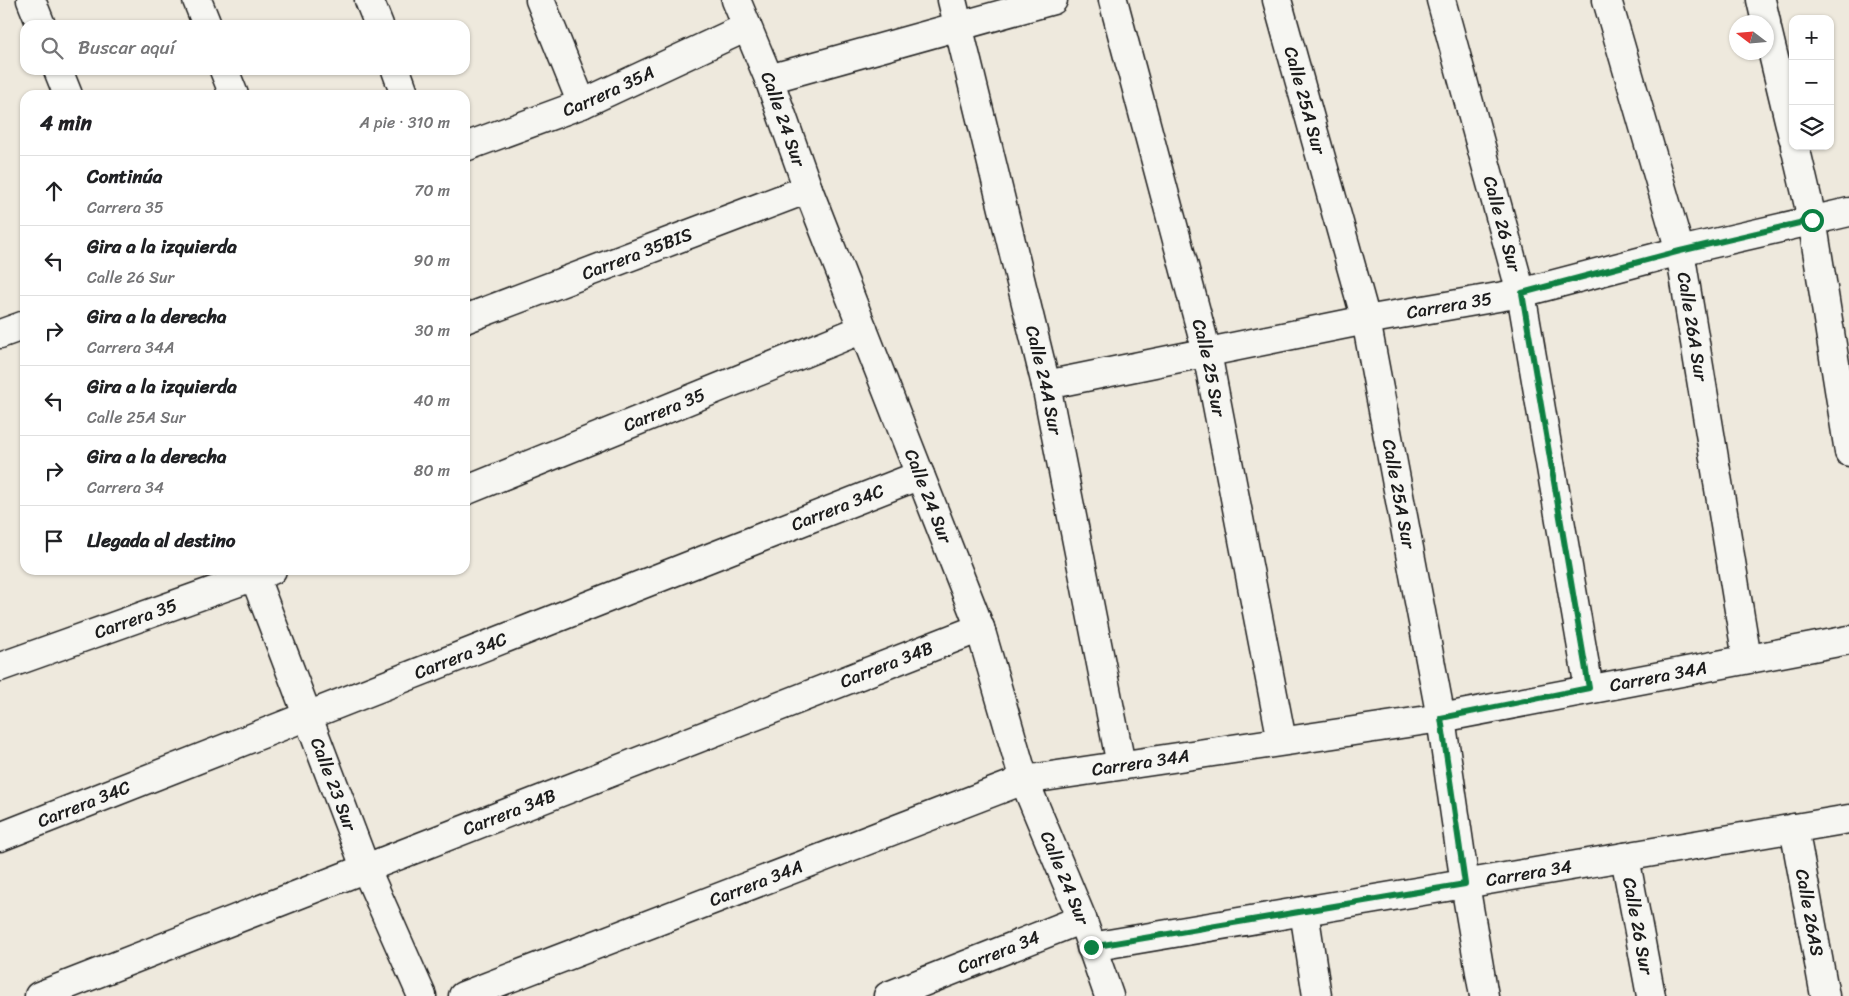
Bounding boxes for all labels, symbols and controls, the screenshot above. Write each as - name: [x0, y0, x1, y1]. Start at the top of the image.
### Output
- north arrow: [1729, 15, 1774, 60]
- map controls: [1789, 15, 1834, 150]
- button: +: [1789, 15, 1834, 60]
- search box: [20, 20, 470, 75]
- text: Buscar aquí: [78, 31, 175, 64]
- icon: search: [38, 34, 66, 62]
- street label: Calle 25A Sur: [1275, 43, 1336, 159]
- street label: Carrera 35A: [558, 56, 660, 126]
- button: −: [1789, 60, 1834, 105]
- street label: Calle 24 Sur: [751, 66, 815, 173]
- text: 4 min: [40, 104, 92, 142]
- button: layers: [1789, 105, 1834, 150]
- text: A pie · 310 m: [359, 108, 450, 137]
- text: Continúa: [87, 160, 162, 193]
- street label: Calle 26 Sur: [1474, 172, 1531, 277]
- text: 70 m: [414, 176, 450, 205]
- icon: ahead: [40, 177, 68, 205]
- text: Carrera 35: [87, 193, 164, 222]
- route start: [1801, 209, 1824, 232]
- street label: Carrera 35BIS: [577, 218, 697, 289]
- text: Gira a la izquierda: [87, 230, 237, 263]
- text: 90 m: [414, 246, 450, 275]
- icon: left: [40, 247, 68, 275]
- text: Calle 26 Sur: [87, 263, 174, 292]
- street label: Calle 26A Sur: [1668, 270, 1717, 385]
- street label: Carrera 35: [1404, 282, 1494, 329]
- text: Gira a la derecha: [87, 300, 226, 333]
- street label: Calle 25 Sur: [1183, 315, 1235, 421]
- text: 30 m: [415, 316, 450, 345]
- icon: right: [40, 317, 68, 345]
- street label: Calle 24A Sur: [1016, 322, 1072, 439]
- text: Carrera 34A: [87, 333, 174, 362]
- text: Gira a la izquierda: [87, 370, 237, 403]
- street label: Carrera 35: [618, 379, 710, 441]
- text: 40 m: [413, 386, 450, 415]
- icon: left: [40, 387, 68, 415]
- text: Calle 25A Sur: [87, 403, 185, 432]
- street label: Calle 25A Sur: [1373, 436, 1425, 553]
- text: Gira a la derecha: [87, 440, 226, 473]
- street label: Calle 24 Sur: [895, 444, 962, 549]
- text: 80 m: [414, 456, 450, 485]
- icon: right: [40, 457, 68, 485]
- text: Carrera 34: [87, 473, 164, 502]
- street label: Carrera 34C: [786, 474, 890, 540]
- text: Llegada al destino: [87, 524, 236, 557]
- icon: arrive: [40, 527, 68, 555]
- street label: Carrera 35: [90, 589, 182, 648]
- street label: Carrera 34C: [409, 623, 513, 689]
- street label: Carrera 34B: [835, 632, 938, 697]
- street label: Carrera 34A: [1607, 651, 1710, 701]
- street label: Calle 23 Sur: [301, 733, 366, 837]
- street label: Carrera 34A: [1090, 740, 1192, 786]
- street label: Carrera 34C: [32, 771, 136, 837]
- street label: Carrera 34B: [458, 779, 561, 845]
- street label: Calle 24 Sur: [1031, 826, 1099, 930]
- street label: Carrera 34: [1483, 850, 1574, 896]
- street label: Carrera 34A: [704, 851, 808, 916]
- street label: Calle 26AS: [1786, 866, 1833, 959]
- street label: Calle 26 Sur: [1613, 875, 1663, 979]
- street label: Carrera 34: [952, 921, 1045, 983]
- route end: [1080, 936, 1103, 959]

